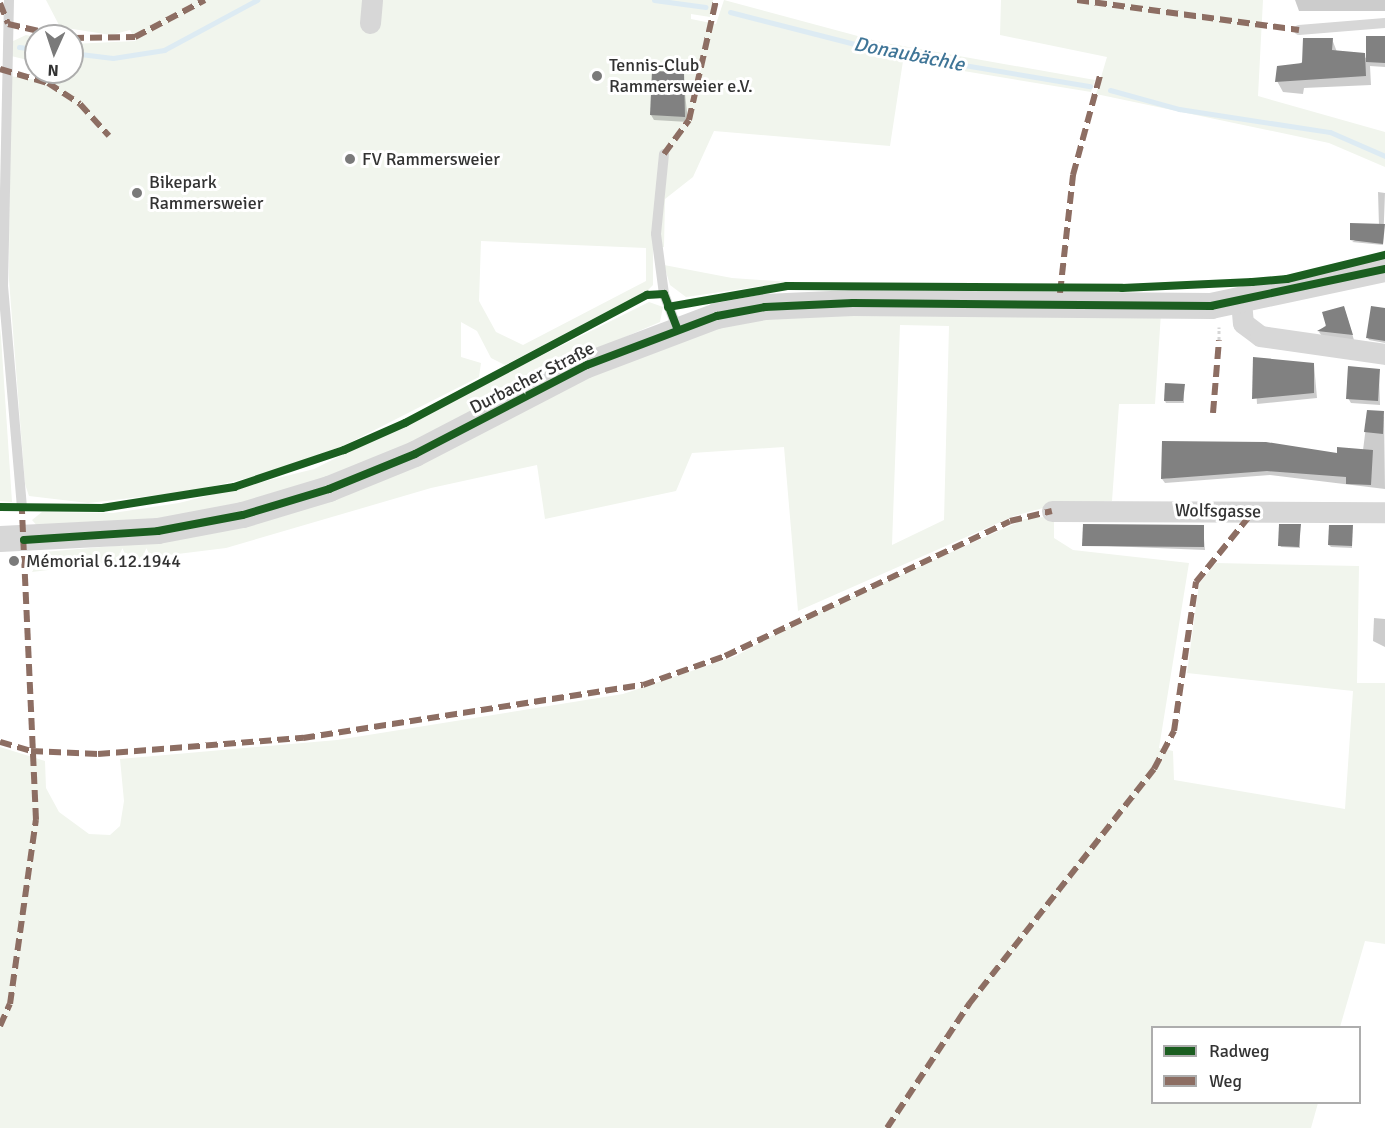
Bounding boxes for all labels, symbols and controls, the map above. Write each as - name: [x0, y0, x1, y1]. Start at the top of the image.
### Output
- north arrow: [24, 24, 84, 84]
- water label: Donaubächle: [852, 32, 966, 76]
- place label: Tennis-Club Rammersweier e.V.: [609, 55, 753, 98]
- text: N: [47, 60, 59, 80]
- marker: Tennis-Club Rammersweier e.V.: [590, 69, 604, 83]
- place label: FV Rammersweier: [362, 148, 500, 170]
- marker: FV Rammersweier: [343, 152, 357, 166]
- place label: Bikepark Rammersweier: [149, 172, 263, 214]
- marker: Bikepark Rammersweier: [130, 186, 144, 200]
- street label: Durbacher Straße: [466, 337, 598, 419]
- street label: Wolfsgasse: [1175, 499, 1261, 523]
- place label: Mémorial 6.12.1944: [26, 550, 181, 572]
- marker: Mémorial 6.12.1944: [7, 554, 21, 568]
- legend: [1151, 1026, 1361, 1104]
- text: Radweg: [1209, 1040, 1270, 1062]
- text: Weg: [1209, 1070, 1242, 1092]

